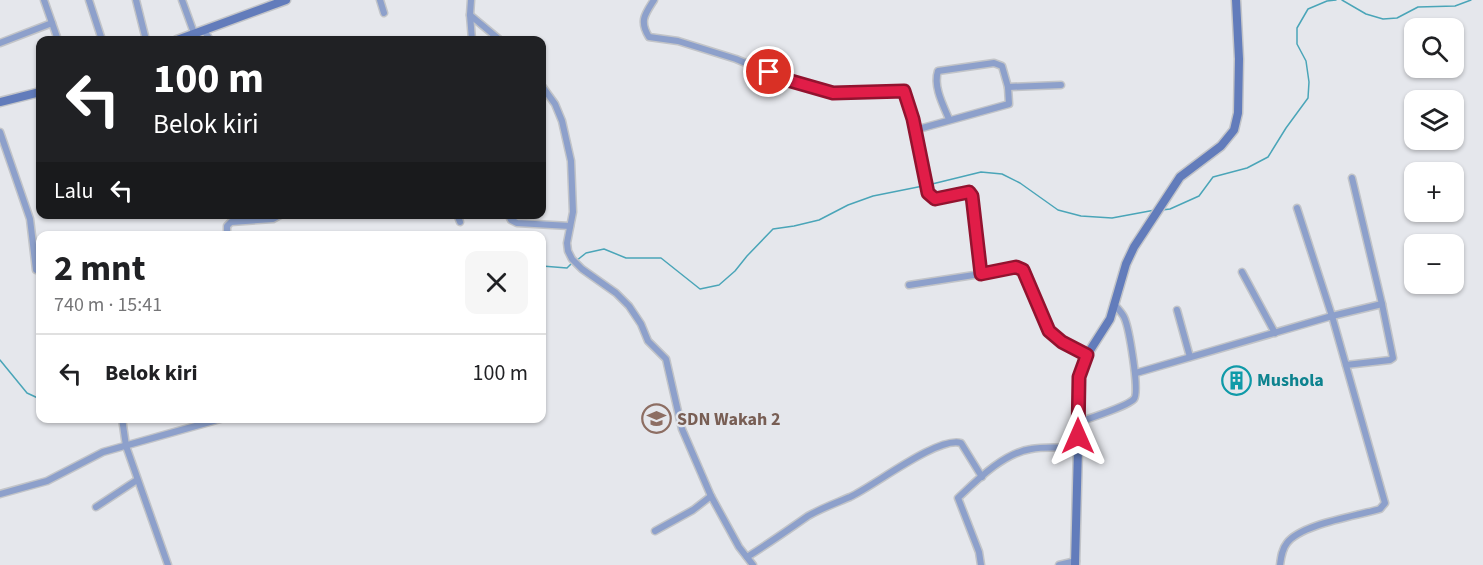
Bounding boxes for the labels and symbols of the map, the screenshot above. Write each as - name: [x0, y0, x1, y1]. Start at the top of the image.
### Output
- pin: [743, 46, 794, 97]
- building icon: Mushola: [1220, 364, 1252, 396]
- place label: Mushola: [1257, 368, 1324, 393]
- school or university icon: SDN Wakah 2: [640, 403, 672, 435]
- position arrow: [1046, 404, 1110, 468]
- place label: SDN Wakah 2: [677, 407, 780, 432]

